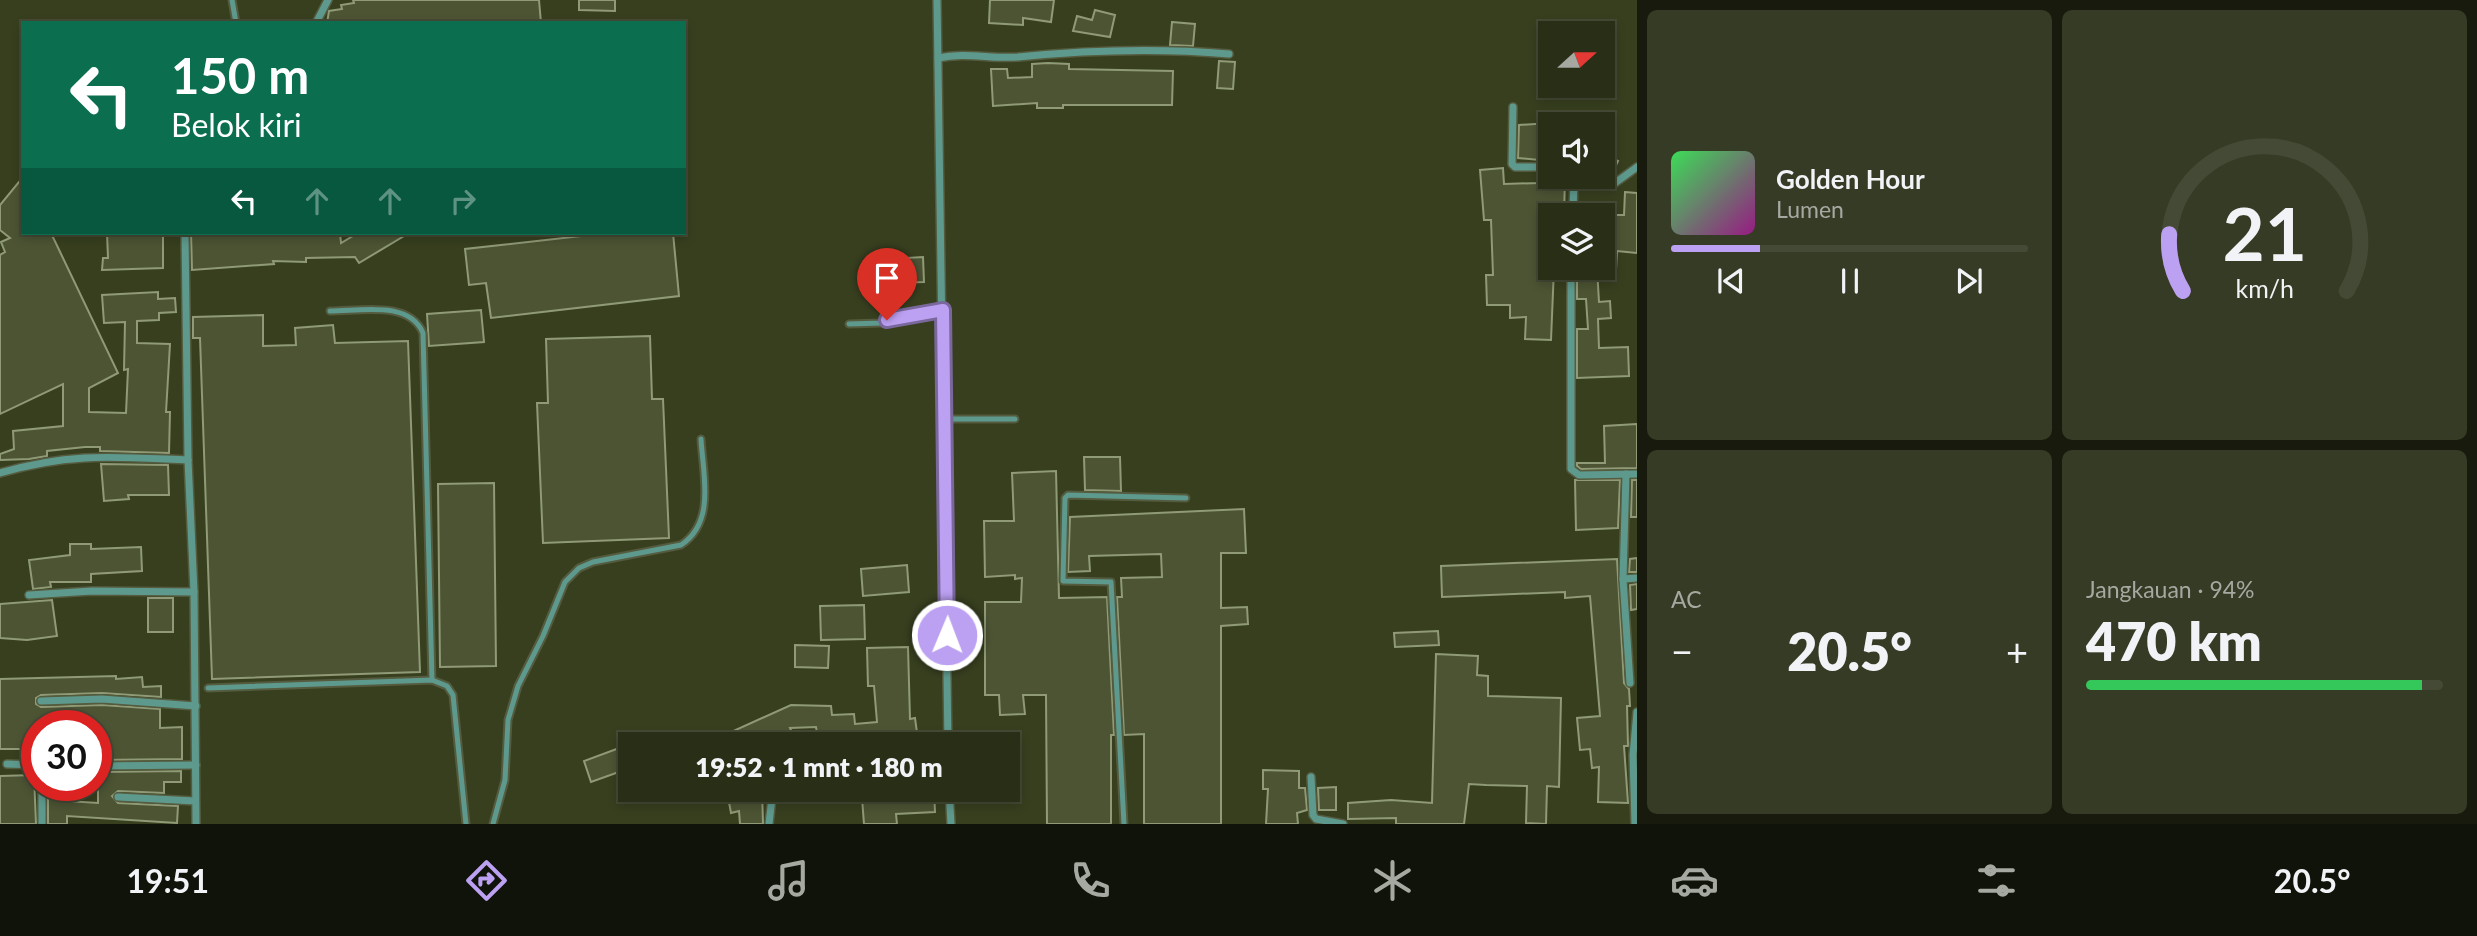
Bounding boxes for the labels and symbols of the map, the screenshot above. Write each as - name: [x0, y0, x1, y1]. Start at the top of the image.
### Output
- north arrow: [1538, 21, 1615, 98]
- pin: [857, 248, 917, 320]
- position arrow: [910, 598, 984, 672]
- speed limit sign: 30: [21, 710, 112, 801]

